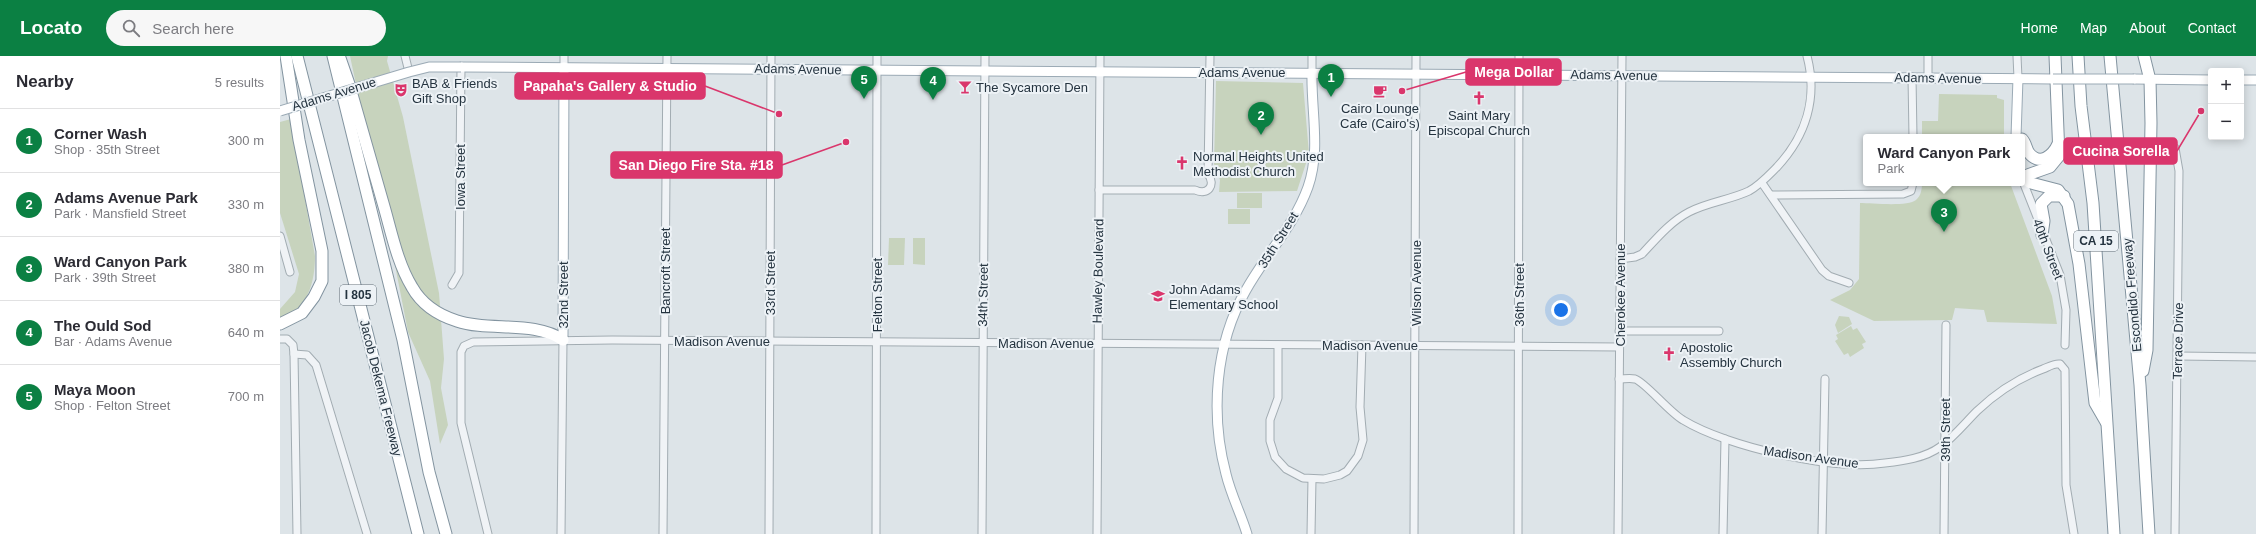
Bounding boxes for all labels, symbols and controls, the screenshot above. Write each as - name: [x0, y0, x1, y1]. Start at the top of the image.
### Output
- search box: [106, 10, 386, 46]
- text: Locato: [20, 17, 82, 38]
- icon: search: [120, 17, 142, 39]
- text: Search here: [152, 20, 234, 37]
- text: Home: [2021, 20, 2058, 36]
- text: Map: [2080, 20, 2107, 36]
- text: About: [2129, 20, 2166, 36]
- text: Contact: [2188, 20, 2236, 36]
- callout: Mega Dollar: [1466, 59, 1561, 85]
- street label: Adams Avenue: [754, 61, 842, 77]
- pin: 1: [1318, 64, 1344, 97]
- text: Mega Dollar: [1474, 64, 1554, 80]
- street label: Adams Avenue: [1198, 65, 1286, 80]
- pin: 5: [851, 66, 877, 99]
- pin: 4: [920, 67, 946, 100]
- street label: Adams Avenue: [1570, 67, 1658, 83]
- map controls: [2208, 68, 2244, 140]
- button: +: [2208, 68, 2244, 104]
- street label: Adams Avenue: [1894, 70, 1982, 86]
- text: Nearby: [16, 72, 74, 91]
- callout: Papaha's Gallery & Studio: [515, 73, 705, 99]
- street label: Adams Avenue: [290, 74, 378, 114]
- text: 5 results: [215, 75, 264, 90]
- place label: BAB & Friends Gift Shop: [412, 76, 498, 106]
- text: Papaha's Gallery & Studio: [523, 78, 697, 94]
- bar icon: The Sycamore Den: [957, 79, 973, 95]
- place label: The Sycamore Den: [976, 80, 1088, 95]
- theatre icon: BAB & Friends Gift Shop: [393, 82, 409, 98]
- cafe icon: Cairo Lounge Cafe (Cairo's): [1372, 83, 1388, 99]
- church icon: Saint Mary Episcopal Church: [1471, 90, 1487, 106]
- place label: Cairo Lounge Cafe (Cairo's): [1340, 101, 1420, 131]
- pin: 2: [1248, 102, 1274, 135]
- button: −: [2208, 104, 2244, 140]
- place label: Saint Mary Episcopal Church: [1428, 108, 1530, 138]
- text: Corner Wash: [54, 125, 147, 142]
- text: 1: [25, 133, 33, 148]
- text: 300 m: [228, 133, 264, 148]
- popup: [1863, 134, 2025, 186]
- callout: Cucina Sorella: [2064, 138, 2177, 164]
- text: Shop · 35th Street: [54, 142, 160, 157]
- text: Cucina Sorella: [2072, 143, 2170, 159]
- street label: Iowa Street: [453, 144, 468, 210]
- text: Ward Canyon Park: [1878, 144, 2010, 161]
- place label: Normal Heights United Methodist Church: [1193, 149, 1324, 179]
- callout: San Diego Fire Sta. #18: [611, 152, 782, 178]
- church icon: Normal Heights United Methodist Church: [1174, 155, 1190, 171]
- text: San Diego Fire Sta. #18: [619, 157, 774, 173]
- text: Park: [1878, 161, 1904, 176]
- text: Adams Avenue Park: [54, 189, 198, 206]
- text: 2: [25, 197, 33, 212]
- text: 330 m: [228, 197, 264, 212]
- pin: 3: [1931, 199, 1957, 232]
- text: Park · Mansfield Street: [54, 206, 186, 221]
- street label: 35th Street: [1255, 209, 1301, 271]
- street label: 40th Street: [2030, 217, 2067, 282]
- street label: Hawley Boulevard: [1090, 218, 1106, 324]
- street label: Bancroft Street: [658, 227, 673, 314]
- road number: CA 15: [2074, 231, 2118, 251]
- street label: Escondido Freeway: [2120, 237, 2144, 353]
- street label: Wilson Avenue: [1409, 240, 1424, 326]
- street label: Cherokee Avenue: [1613, 243, 1628, 347]
- street label: 33rd Street: [763, 250, 778, 315]
- text: Ward Canyon Park: [54, 253, 187, 270]
- street label: Felton Street: [870, 257, 885, 332]
- text: 3: [25, 261, 33, 276]
- text: 380 m: [228, 261, 264, 276]
- street label: 32nd Street: [556, 261, 571, 329]
- street label: 34th Street: [975, 263, 991, 327]
- street label: 36th Street: [1512, 263, 1527, 327]
- text: Park · 39th Street: [54, 270, 156, 285]
- place label: John Adams Elementary School: [1169, 282, 1278, 312]
- road number: I 805: [340, 285, 376, 305]
- school or university icon: John Adams Elementary School: [1150, 288, 1166, 304]
- your location: [1551, 300, 1571, 320]
- street label: Terrace Drive: [2170, 302, 2186, 380]
- text: The Ould Sod: [54, 317, 152, 334]
- street label: Jacob Dekema Freeway: [357, 318, 405, 458]
- text: 4: [25, 325, 33, 340]
- text: 640 m: [228, 325, 264, 340]
- text: Bar · Adams Avenue: [54, 334, 172, 349]
- street label: Madison Avenue: [674, 334, 770, 349]
- street label: Madison Avenue: [998, 336, 1094, 351]
- street label: Madison Avenue: [1322, 338, 1418, 353]
- place label: Apostolic Assembly Church: [1680, 340, 1782, 370]
- church icon: Apostolic Assembly Church: [1661, 346, 1677, 362]
- text: Maya Moon: [54, 381, 136, 398]
- text: 5: [25, 389, 33, 404]
- text: 700 m: [228, 389, 264, 404]
- text: Shop · Felton Street: [54, 398, 170, 413]
- street label: 39th Street: [1938, 398, 1953, 462]
- street label: Madison Avenue: [1762, 443, 1860, 471]

